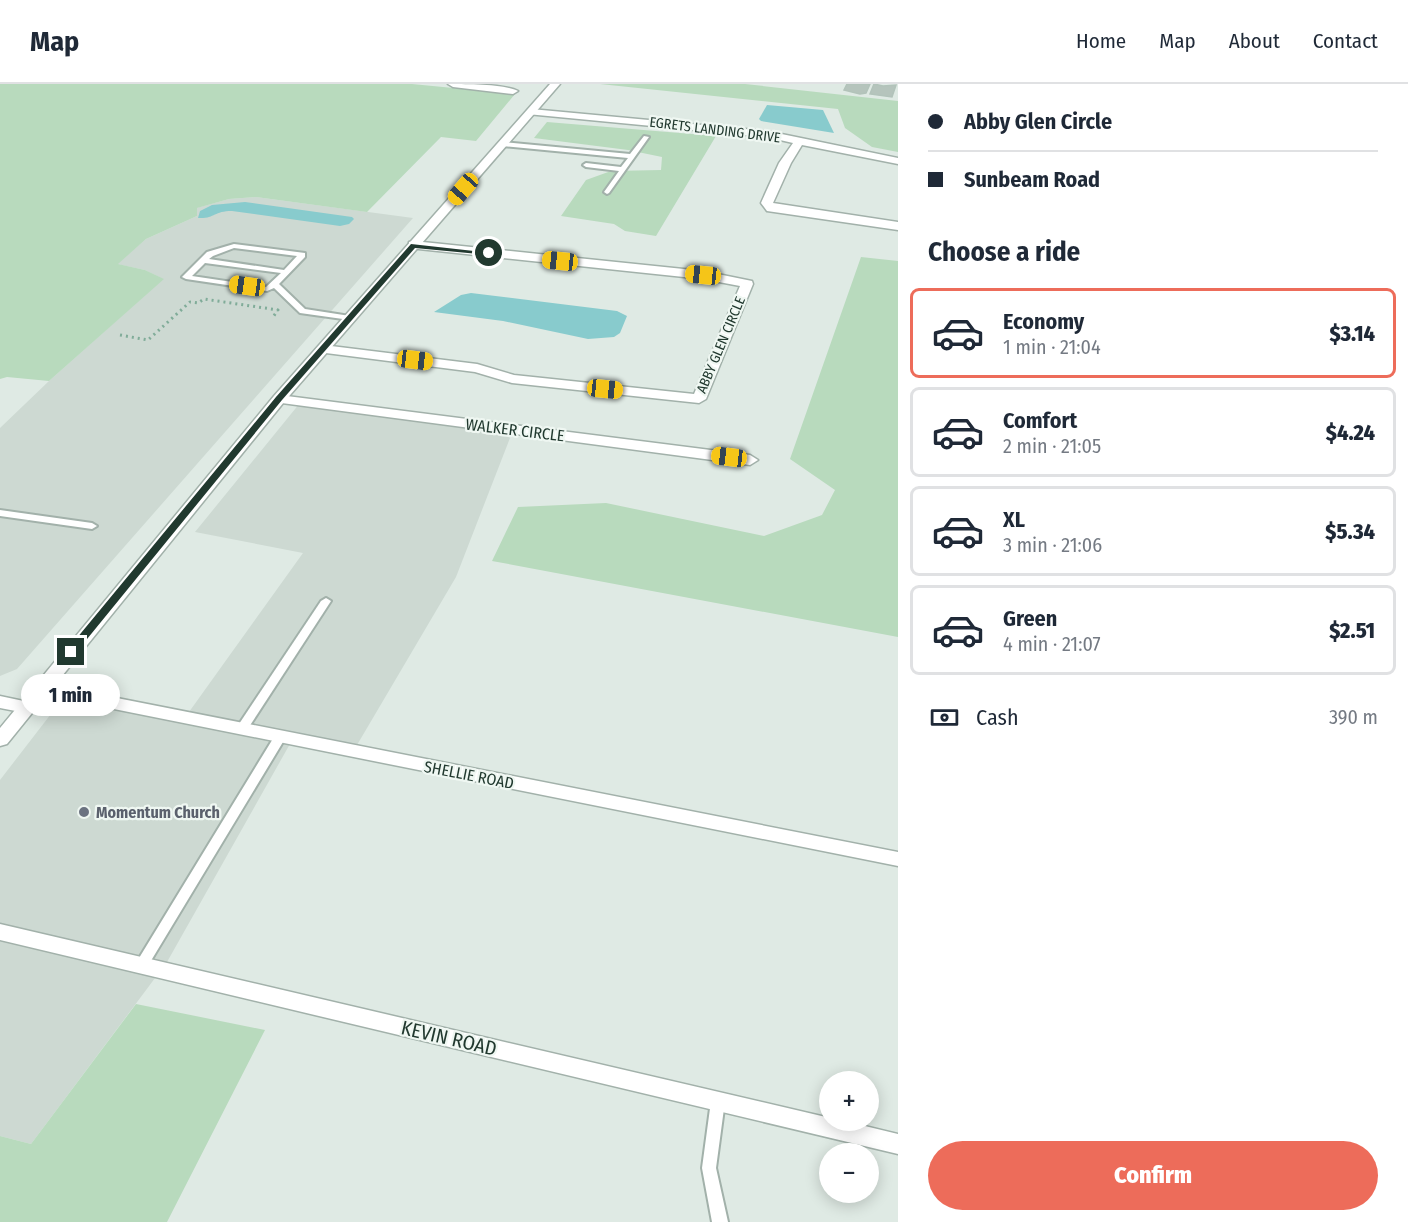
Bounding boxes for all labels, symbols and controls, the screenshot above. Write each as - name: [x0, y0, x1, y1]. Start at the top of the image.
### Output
- text: Map: [30, 25, 79, 58]
- text: Home: [1076, 28, 1126, 54]
- text: Map: [1159, 28, 1196, 54]
- text: About: [1229, 28, 1280, 54]
- text: Contact: [1313, 28, 1378, 54]
- text: Abby Glen Circle: [964, 108, 1112, 135]
- street label: EGRETS LANDING DRIVE: [649, 114, 782, 147]
- text: Sunbeam Road: [964, 166, 1100, 193]
- car: [444, 170, 482, 208]
- text: Choose a ride: [928, 236, 1080, 268]
- route start: [475, 239, 502, 266]
- car: [541, 250, 579, 272]
- car: [684, 264, 722, 286]
- car: [228, 275, 266, 297]
- street label: ABBY GLEN CIRCLE: [693, 294, 749, 396]
- icon: car: [931, 306, 985, 360]
- text: Economy: [1003, 308, 1084, 335]
- text: $3.14: [1329, 320, 1375, 347]
- text: 1 min · 21:04: [1003, 335, 1101, 359]
- car: [396, 349, 434, 371]
- car: [586, 378, 624, 400]
- icon: car: [931, 405, 985, 459]
- text: Comfort: [1003, 407, 1077, 434]
- street label: WALKER CIRCLE: [464, 415, 566, 445]
- text: $4.24: [1326, 419, 1375, 446]
- text: 2 min · 21:05: [1003, 434, 1101, 458]
- car: [710, 446, 748, 468]
- icon: car: [931, 504, 985, 558]
- text: XL: [1003, 506, 1025, 533]
- text: $5.34: [1325, 518, 1375, 545]
- text: 3 min · 21:06: [1003, 533, 1102, 557]
- icon: car: [931, 603, 985, 657]
- text: Green: [1003, 605, 1057, 632]
- text: $2.51: [1329, 617, 1375, 644]
- text: 4 min · 21:07: [1003, 632, 1101, 656]
- route end: [57, 638, 84, 665]
- callout: 1 min: [22, 673, 121, 715]
- text: 1 min: [49, 683, 92, 707]
- icon: cash: [928, 701, 961, 734]
- text: Cash: [976, 704, 1019, 731]
- text: 390 m: [1329, 705, 1378, 729]
- street label: SHELLIE ROAD: [423, 757, 515, 793]
- place label: Momentum Church: [96, 803, 220, 822]
- marker: Momentum Church: [77, 805, 91, 819]
- street label: KEVIN ROAD: [399, 1015, 499, 1061]
- map controls: [819, 1071, 879, 1203]
- button: +: [819, 1071, 879, 1131]
- button: Confirm: [928, 1141, 1378, 1210]
- button: −: [819, 1143, 879, 1203]

